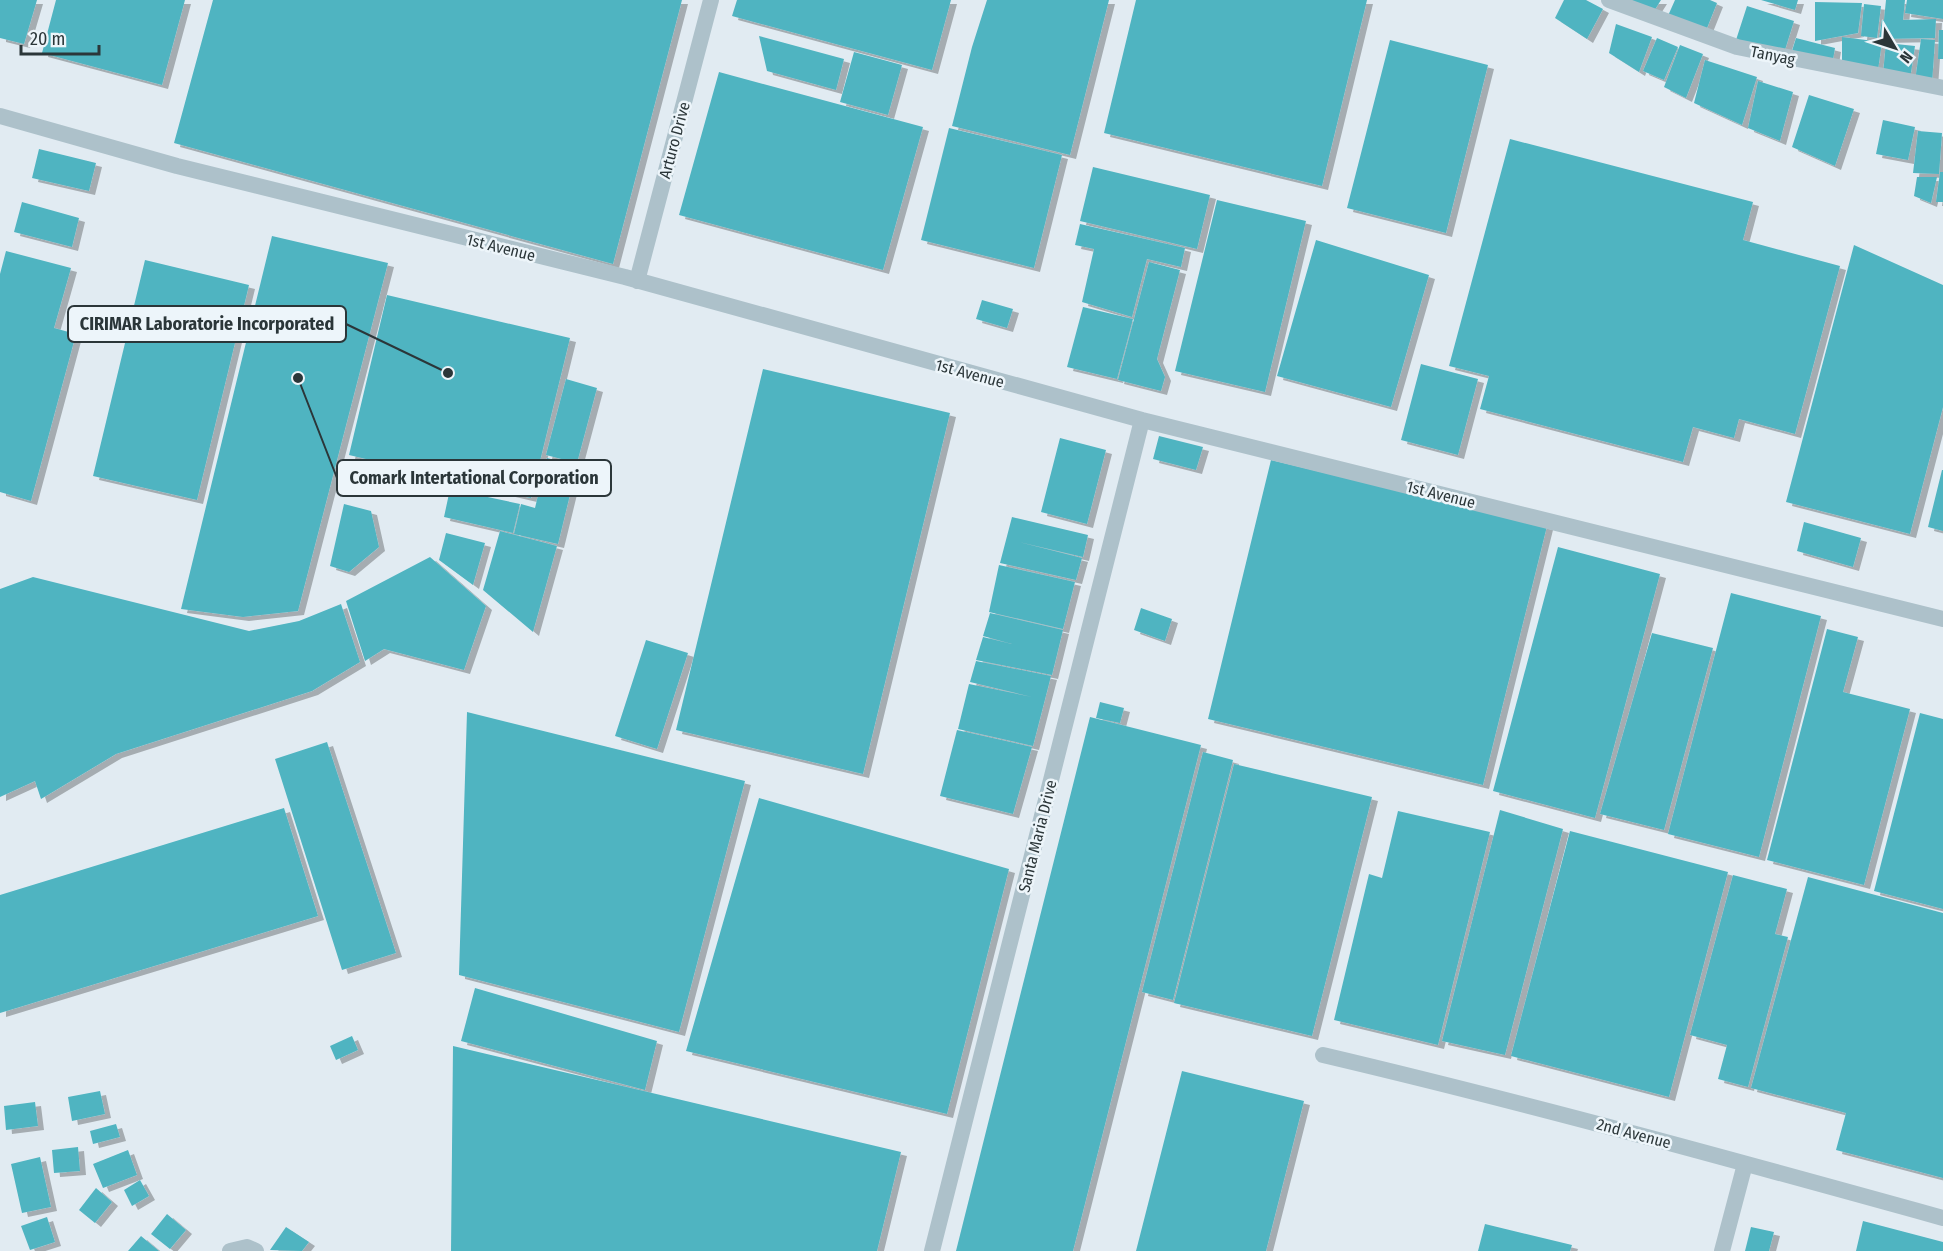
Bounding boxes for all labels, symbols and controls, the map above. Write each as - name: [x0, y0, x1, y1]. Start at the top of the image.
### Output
- scale bar: [21, 18, 99, 56]
- north arrow: [1865, 18, 1925, 78]
- text: 20 m: [30, 28, 65, 50]
- street label: Tanyag: [1749, 42, 1797, 69]
- text: N: [1896, 47, 1917, 67]
- street label: Arturo Drive: [655, 100, 694, 181]
- street label: 1st Avenue: [465, 230, 537, 265]
- callout: CIRIMAR Laboratorie Incorporated: [68, 306, 346, 342]
- text: CIRIMAR Laboratorie Incorporated: [80, 313, 334, 335]
- street label: 1st Avenue: [934, 355, 1006, 392]
- callout: Comark Intertational Corporation: [337, 460, 611, 496]
- text: Comark Intertational Corporation: [349, 467, 599, 489]
- street label: 1st Avenue: [1405, 477, 1477, 512]
- street label: Santa Maria Drive: [1014, 778, 1061, 894]
- street label: 2nd Avenue: [1595, 1114, 1673, 1153]

